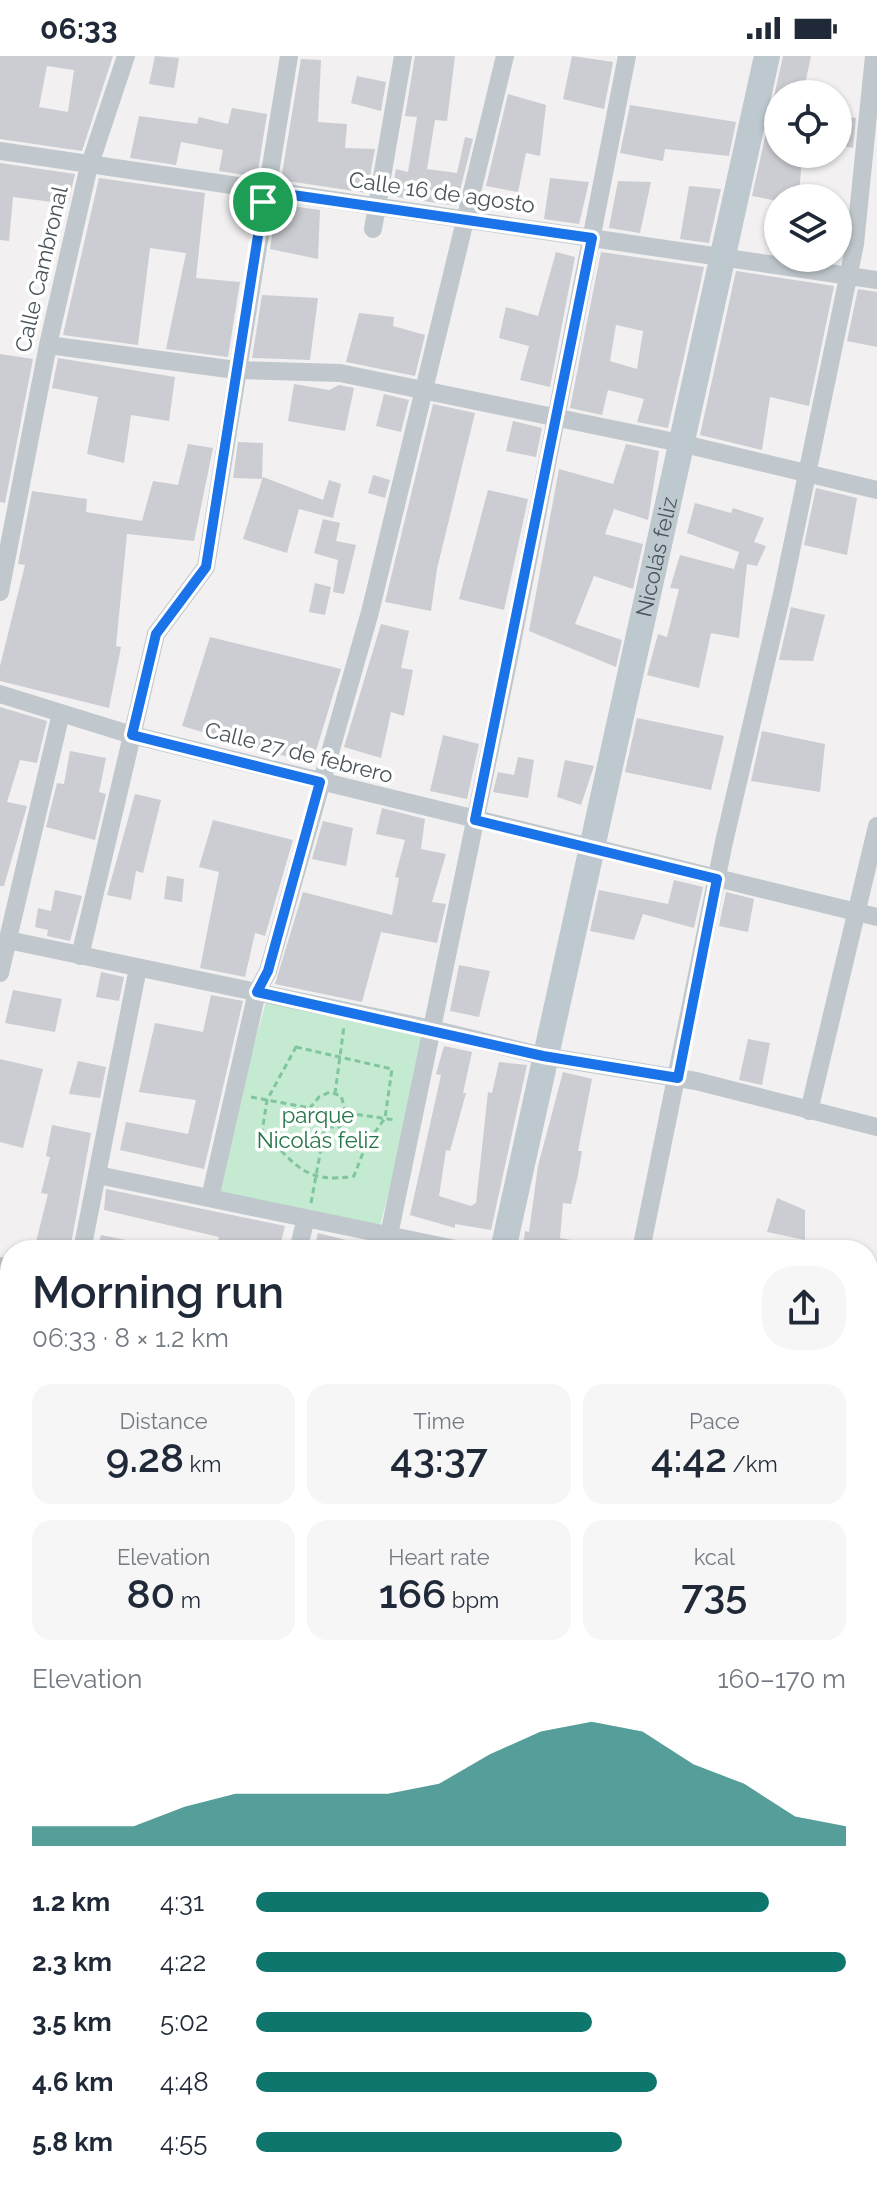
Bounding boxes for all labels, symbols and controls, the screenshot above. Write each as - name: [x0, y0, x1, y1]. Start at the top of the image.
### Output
- text: 06:33: [40, 11, 118, 46]
- map controls: [764, 80, 852, 272]
- button: locate: [764, 80, 852, 168]
- street label: Calle 16 de agosto: [347, 166, 537, 218]
- pin: [229, 168, 297, 236]
- icon: arrive: [241, 180, 285, 224]
- street label: Calle Cambronal: [9, 183, 73, 355]
- button: layers: [764, 184, 852, 272]
- street label: Nicolás feliz: [630, 494, 682, 619]
- street label: Calle 27 de febrero: [202, 716, 396, 788]
- park label: parque Nicolás feliz: [257, 1102, 379, 1153]
- button: share: [762, 1266, 846, 1350]
- text: Morning run: [32, 1267, 284, 1318]
- text: 06:33 · 8 × 1.2 km: [32, 1323, 229, 1353]
- text: Distance: [120, 1408, 208, 1434]
- text: Time: [413, 1408, 465, 1434]
- text: Pace: [689, 1408, 740, 1434]
- text: 9.28: [106, 1434, 184, 1481]
- text: 43:37: [390, 1434, 488, 1481]
- text: 4:42: [651, 1434, 727, 1481]
- text: km: [184, 1451, 221, 1477]
- text: /km: [727, 1451, 778, 1477]
- text: Elevation: [117, 1544, 210, 1570]
- text: Heart rate: [388, 1544, 490, 1570]
- text: kcal: [694, 1544, 735, 1570]
- text: 80: [126, 1570, 175, 1617]
- text: 166: [379, 1570, 446, 1617]
- text: 735: [681, 1570, 747, 1617]
- text: m: [175, 1587, 201, 1613]
- text: bpm: [446, 1587, 499, 1613]
- text: Elevation: [32, 1664, 142, 1694]
- text: 160–170 m: [717, 1664, 846, 1694]
- text: 1.2 km: [32, 1887, 110, 1917]
- text: 4:31: [160, 1887, 204, 1917]
- text: 2.3 km: [32, 1947, 112, 1977]
- text: 4:22: [160, 1947, 206, 1977]
- text: 3.5 km: [32, 2007, 112, 2037]
- text: 5:02: [160, 2007, 209, 2037]
- text: 4.6 km: [32, 2067, 113, 2097]
- text: 4:48: [160, 2067, 209, 2097]
- text: 5.8 km: [32, 2127, 113, 2157]
- text: 4:55: [160, 2127, 207, 2157]

